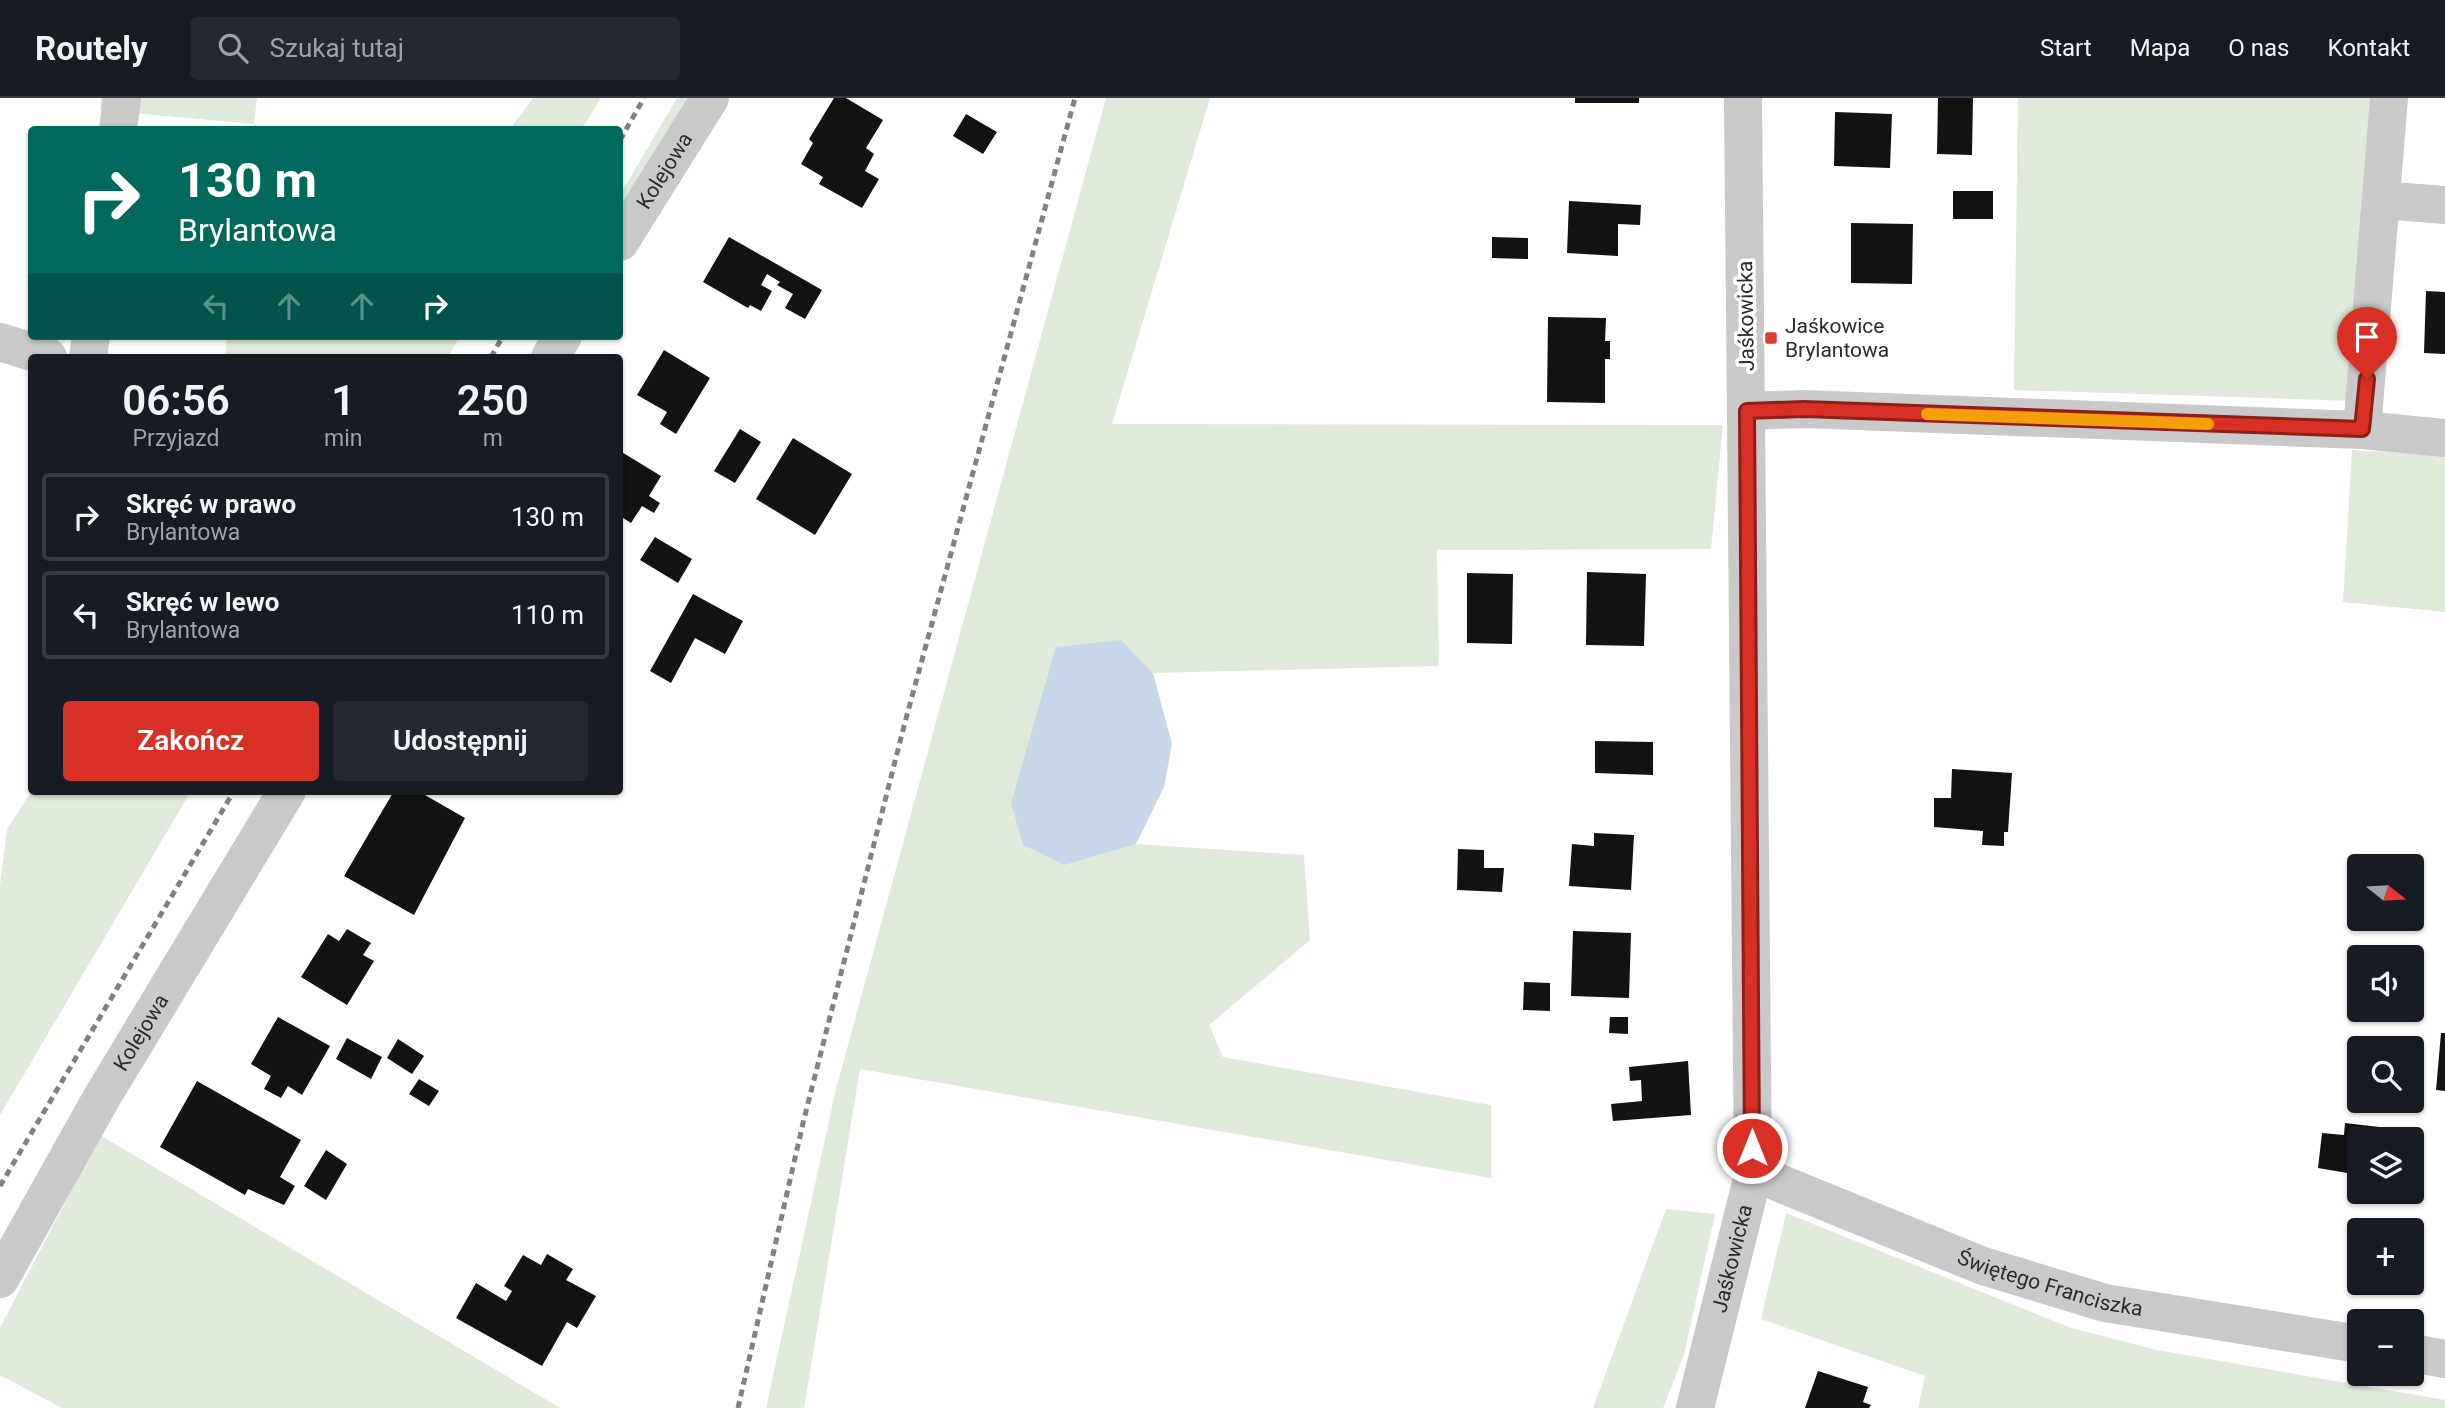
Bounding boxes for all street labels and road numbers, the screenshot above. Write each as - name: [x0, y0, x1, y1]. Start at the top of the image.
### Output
- street label: Kolejowa: [632, 128, 697, 213]
- street label: Jaśkowicka: [1733, 261, 1759, 371]
- street label: Kolejowa: [109, 990, 173, 1075]
- street label: Jaśkowicka: [1707, 1202, 1757, 1315]
- street label: Świętego Franciszka: [1954, 1245, 2144, 1321]

